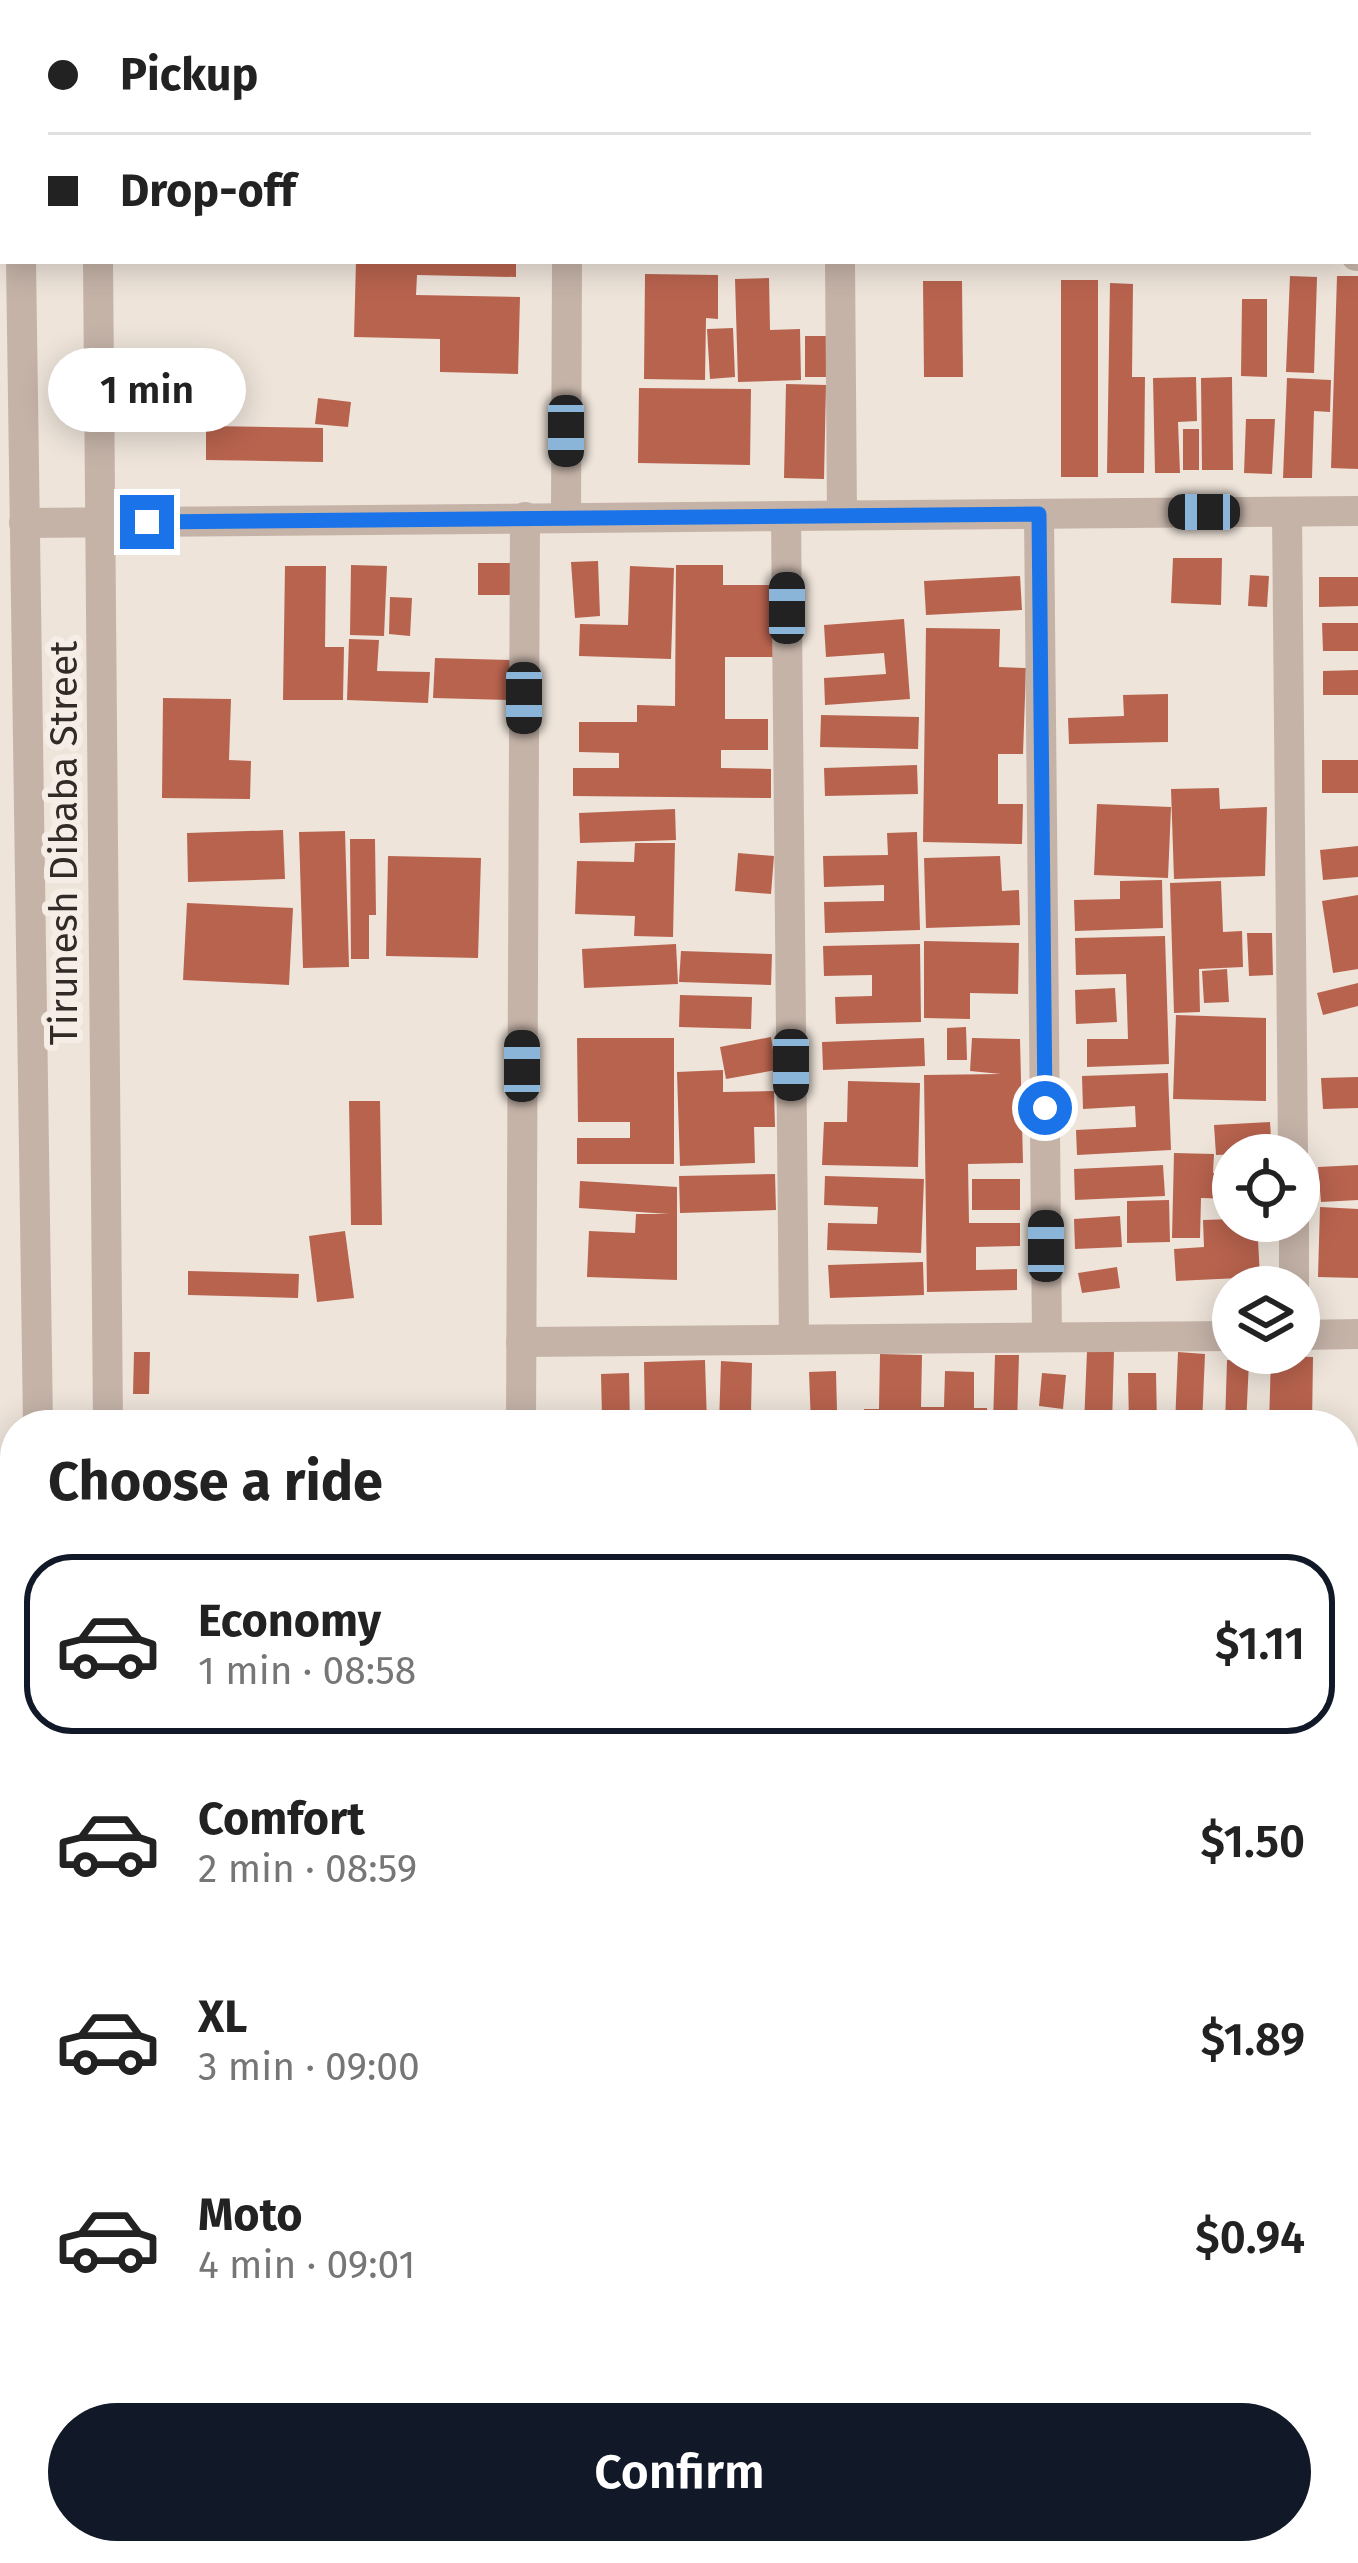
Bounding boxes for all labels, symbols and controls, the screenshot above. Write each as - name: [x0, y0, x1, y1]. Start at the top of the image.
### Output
- text: Pickup: [120, 48, 258, 102]
- text: Drop-off: [120, 164, 296, 218]
- callout: 1 min: [48, 348, 246, 432]
- text: 1 min: [100, 367, 194, 413]
- car: [548, 395, 584, 467]
- car: [1168, 494, 1240, 530]
- route end: [120, 495, 174, 549]
- car: [769, 572, 805, 644]
- street label: Tirunesh Dibaba Street: [41, 640, 87, 1045]
- car: [506, 662, 542, 734]
- car: [773, 1029, 809, 1101]
- car: [504, 1030, 540, 1102]
- route start: [1018, 1081, 1072, 1135]
- map controls: [1212, 1134, 1320, 1374]
- button: locate: [1212, 1134, 1320, 1242]
- car: [1028, 1210, 1064, 1282]
- button: layers: [1212, 1266, 1320, 1374]
- text: Choose a ride: [48, 1450, 383, 1514]
- icon: car: [54, 1590, 162, 1698]
- text: Economy: [198, 1594, 381, 1648]
- text: $1.11: [1215, 1617, 1305, 1671]
- text: 1 min · 08:58: [198, 1648, 416, 1694]
- icon: car: [54, 1788, 162, 1896]
- text: Comfort: [198, 1792, 365, 1846]
- text: $1.50: [1200, 1815, 1305, 1869]
- text: 2 min · 08:59: [198, 1846, 417, 1892]
- icon: car: [54, 1986, 162, 2094]
- text: XL: [198, 1990, 247, 2044]
- text: $1.89: [1201, 2013, 1305, 2067]
- text: 3 min · 09:00: [198, 2044, 420, 2090]
- icon: car: [54, 2184, 162, 2292]
- text: Moto: [198, 2188, 303, 2242]
- text: $0.94: [1195, 2211, 1305, 2265]
- text: 4 min · 09:01: [198, 2242, 415, 2288]
- button: Confirm: [48, 2403, 1311, 2541]

